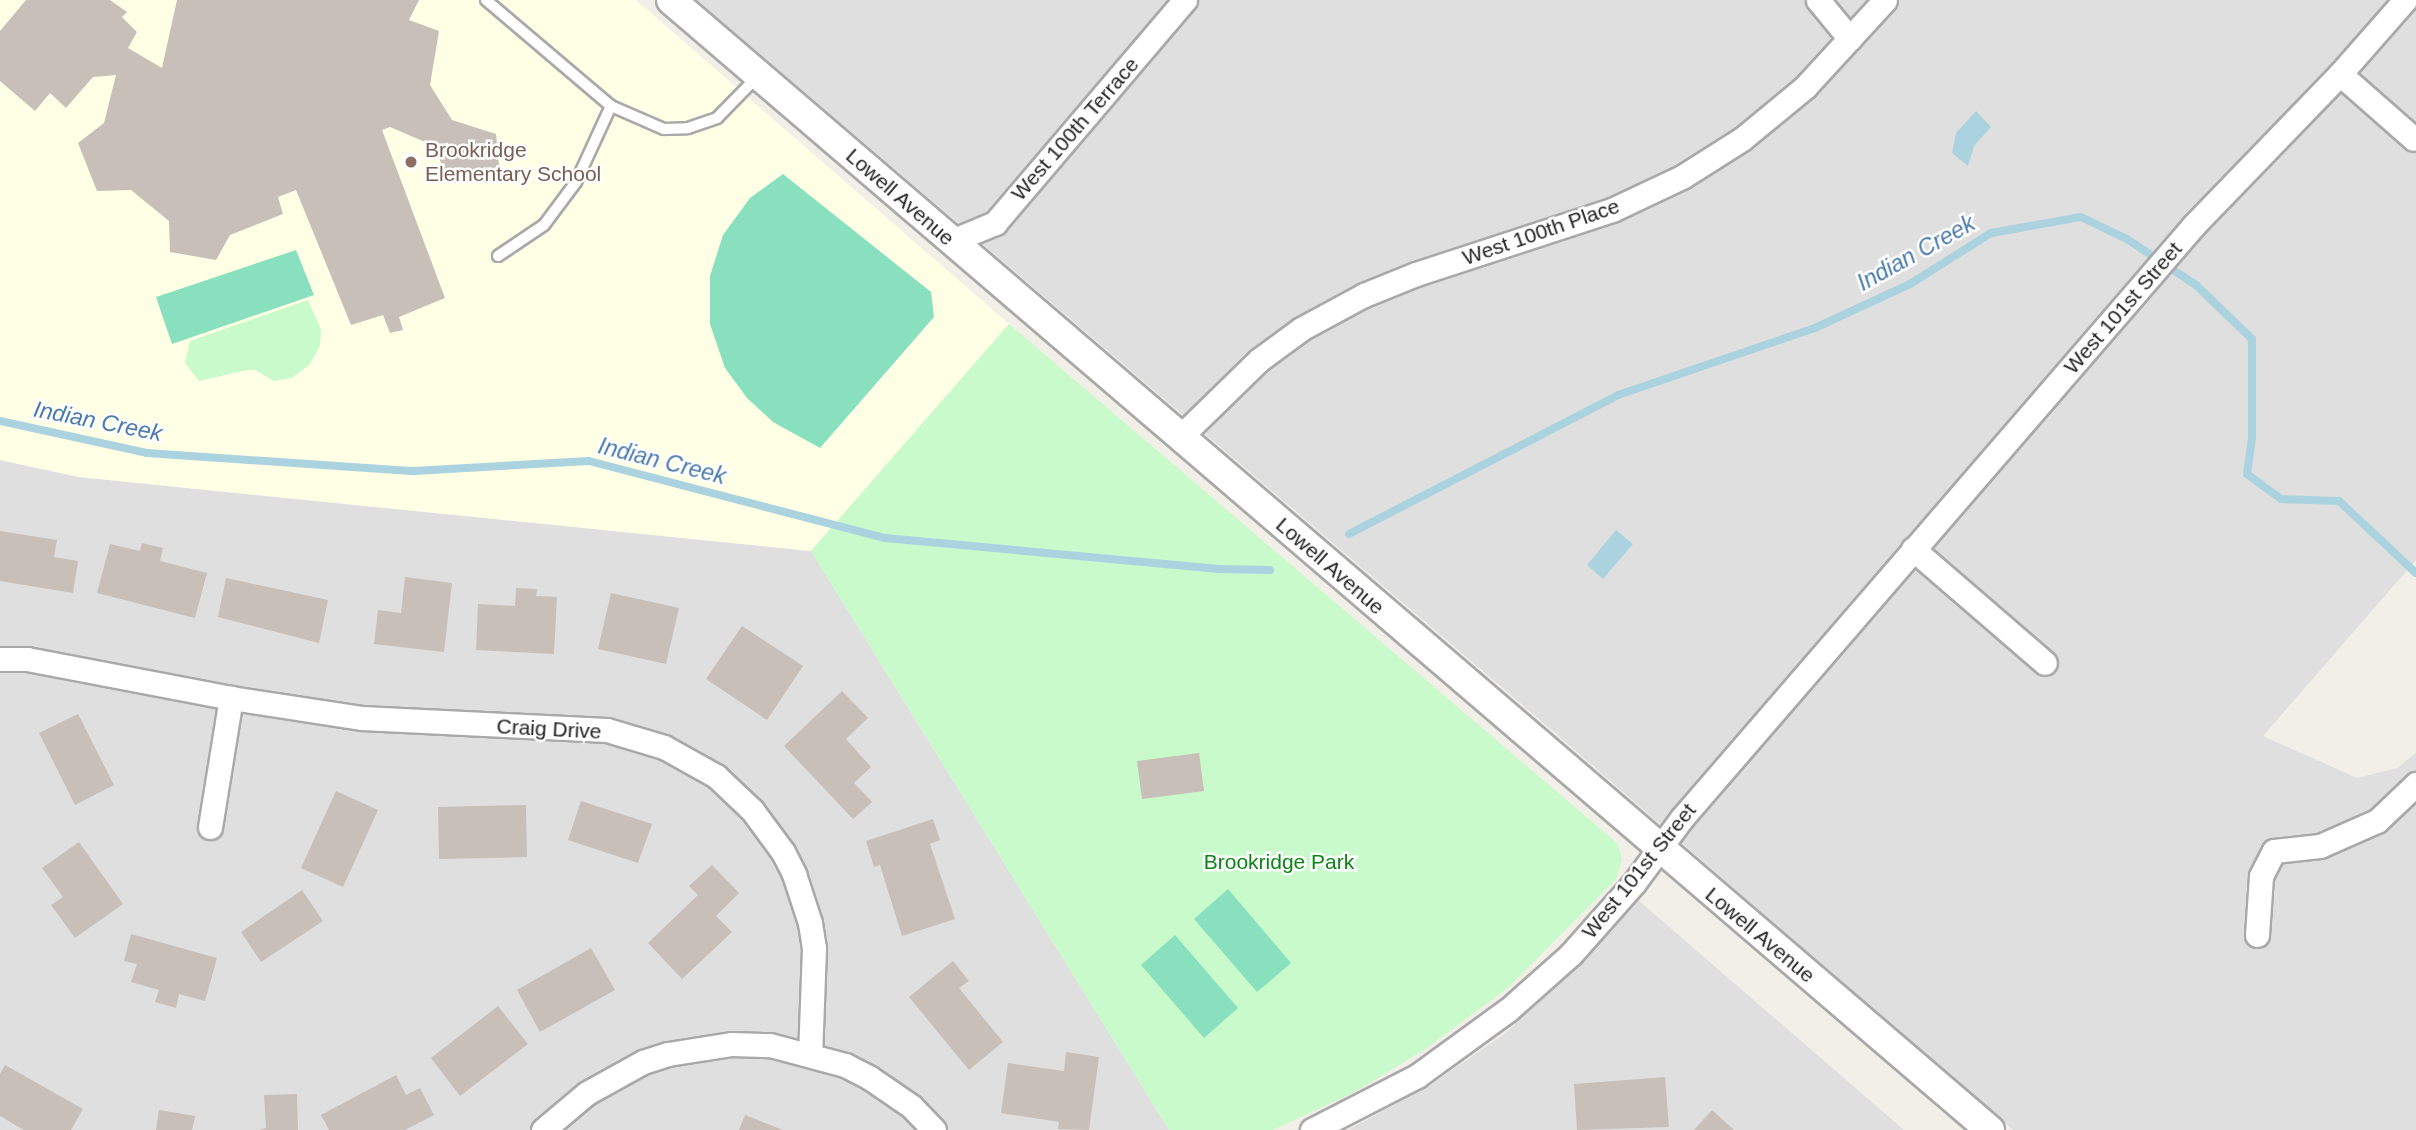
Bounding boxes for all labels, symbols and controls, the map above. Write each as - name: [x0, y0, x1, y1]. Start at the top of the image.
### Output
- street label: West 100th Terrace: [1006, 52, 1144, 206]
- place label: Brookridge Elementary School: [425, 137, 601, 187]
- street label: Lowell Avenue: [840, 143, 960, 251]
- marker: Brookridge Elementary School: [403, 154, 419, 170]
- street label: West 100th Place: [1459, 193, 1623, 271]
- water label: Indian Creek: [1852, 209, 1980, 297]
- street label: West 101st Street: [2059, 237, 2187, 379]
- water label: Indian Creek: [31, 395, 165, 447]
- water label: Indian Creek: [595, 432, 729, 490]
- street label: Lowell Avenue: [1270, 512, 1390, 620]
- street label: Craig Drive: [496, 714, 602, 744]
- street label: West 101st Street: [1577, 798, 1701, 944]
- park label: Brookridge Park: [1204, 849, 1354, 875]
- street label: Lowell Avenue: [1700, 882, 1820, 988]

